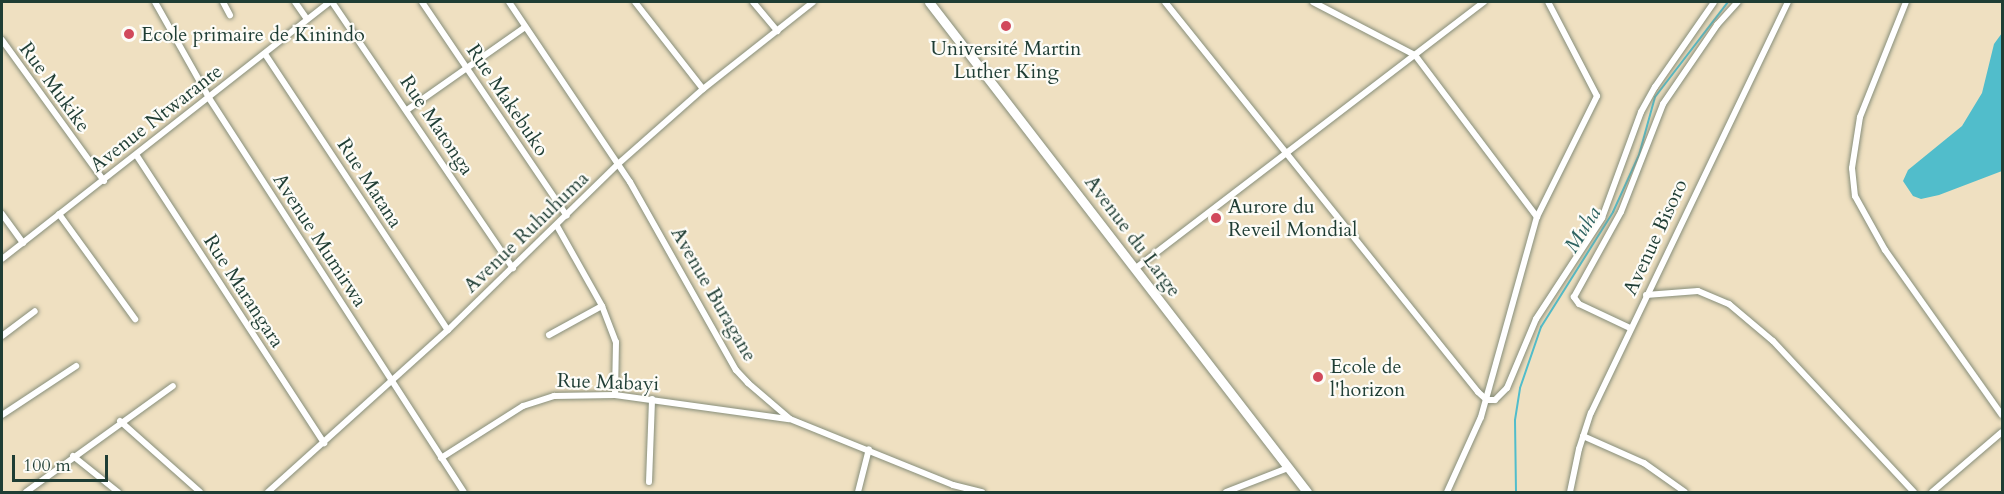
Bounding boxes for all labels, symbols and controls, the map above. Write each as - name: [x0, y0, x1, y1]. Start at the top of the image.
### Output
- marker: Université Martin Luther King: [999, 19, 1013, 33]
- place label: Ecole primaire de Kinindo: [141, 22, 365, 46]
- marker: Ecole primaire de Kinindo: [122, 27, 136, 41]
- place label: Université Martin Luther King: [931, 36, 1081, 83]
- street label: Rue Mukike: [14, 37, 96, 137]
- street label: Rue Makebuko: [462, 39, 554, 161]
- street label: Avenue Ntwarante: [85, 59, 227, 177]
- street label: Rue Matonga: [395, 71, 479, 179]
- street label: Rue Matana: [332, 134, 408, 232]
- street label: Avenue Ruhuhuma: [458, 166, 594, 298]
- street label: Avenue Mumirwa: [268, 169, 372, 311]
- street label: Avenue du Large: [1080, 171, 1186, 301]
- street label: Avenue Bisoro: [1618, 175, 1692, 299]
- place label: Aurore du Reveil Mondial: [1228, 195, 1357, 242]
- water label: Muha: [1559, 202, 1607, 258]
- marker: Aurore du Reveil Mondial: [1209, 211, 1223, 225]
- street label: Avenue Buragane: [666, 223, 762, 365]
- street label: Rue Marangara: [199, 230, 289, 352]
- place label: Ecole de l'horizon: [1330, 354, 1405, 401]
- street label: Rue Mabayi: [556, 368, 660, 396]
- marker: Ecole de l'horizon: [1311, 370, 1325, 384]
- scale bar: [15, 443, 111, 481]
- text: 100 m: [23, 453, 71, 478]

